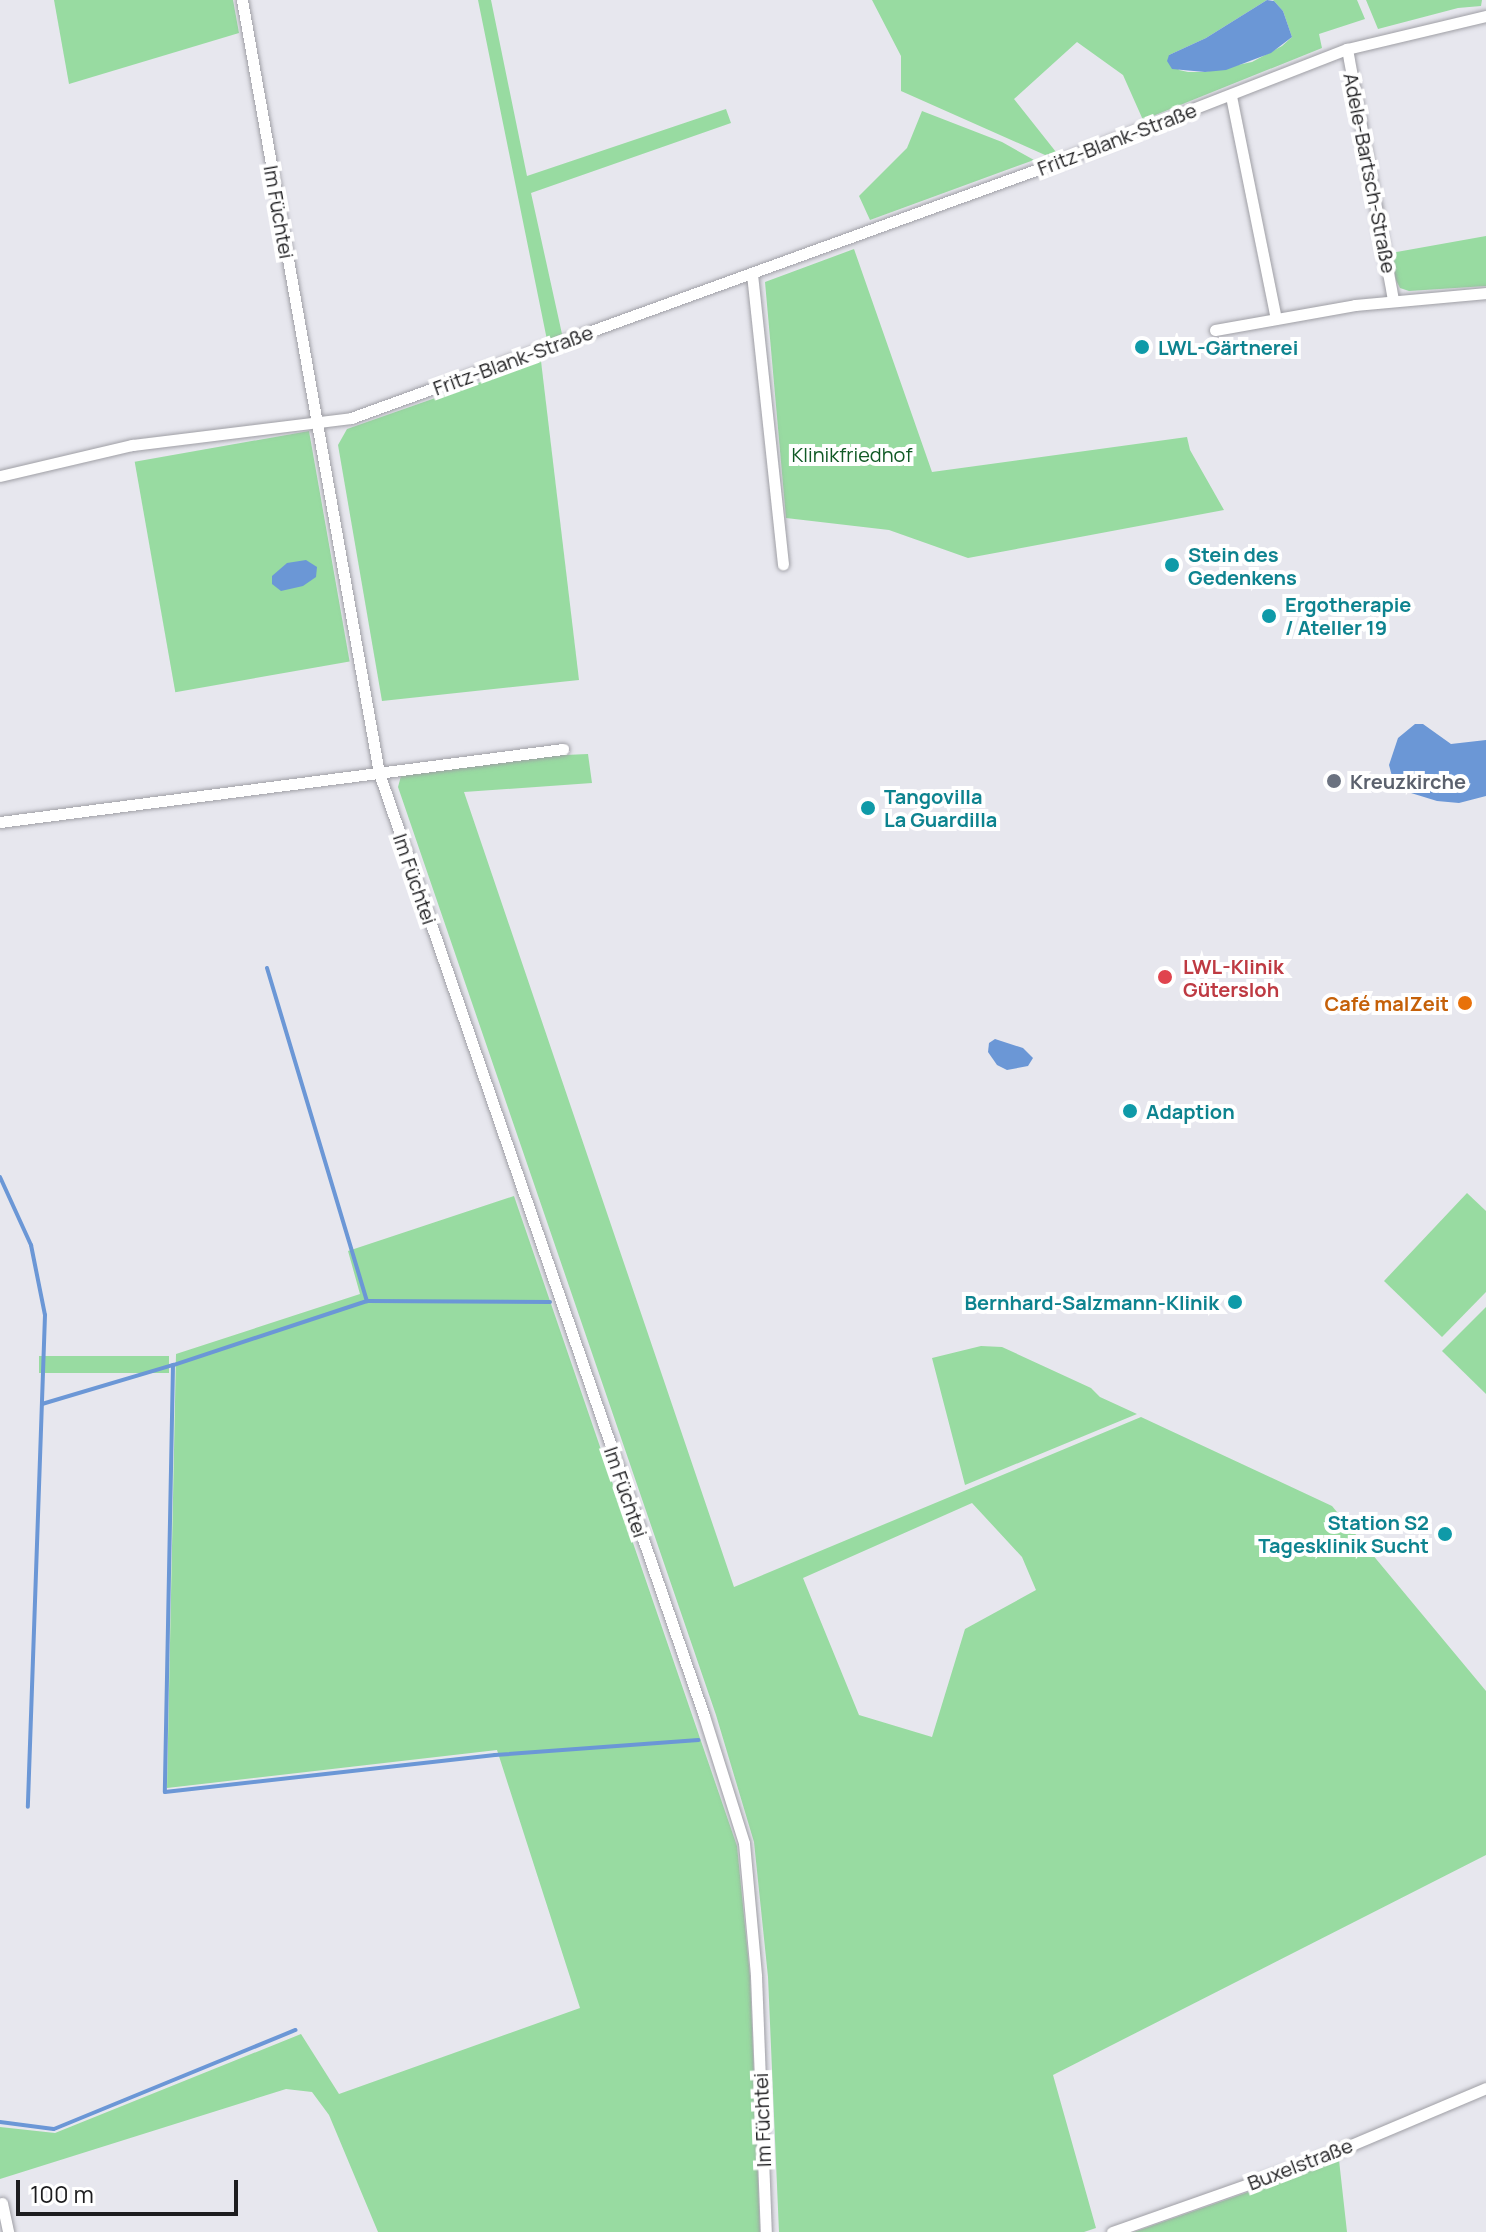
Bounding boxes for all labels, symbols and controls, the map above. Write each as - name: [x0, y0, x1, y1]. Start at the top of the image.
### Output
- street label: Adele-Bartsch-Straße: [1339, 71, 1401, 275]
- street label: Fritz-Blank-Straße: [1034, 98, 1200, 180]
- street label: Im Füchtei: [259, 163, 299, 261]
- street label: Fritz-Blank-Straße: [430, 320, 596, 400]
- place label: LWL-Gärtnerei: [1158, 335, 1298, 359]
- marker: LWL-Gärtnerei: [1133, 338, 1151, 356]
- park label: Klinikfriedhof: [792, 442, 912, 466]
- place label: Stein des Gedenkens: [1188, 542, 1297, 589]
- marker: Stein des Gedenkens: [1163, 556, 1181, 574]
- place label: Ergotherapie / Ateller 19: [1285, 592, 1411, 639]
- marker: Ergotherapie / Ateller 19: [1260, 607, 1278, 625]
- place label: Kreuzkirche: [1350, 769, 1466, 793]
- marker: Kreuzkirche: [1325, 772, 1343, 790]
- place label: Tangovilla La Guardilla: [884, 784, 997, 831]
- marker: Tangovilla La Guardilla: [859, 799, 877, 817]
- street label: Im Füchtei: [388, 830, 442, 928]
- place label: LWL-Klinik Gütersloh: [1183, 954, 1284, 1001]
- marker: LWL-Klinik Gütersloh: [1154, 966, 1176, 988]
- place label: Café malZeit: [1324, 991, 1449, 1015]
- marker: Café malZeit: [1456, 994, 1474, 1012]
- place label: Adaption: [1146, 1099, 1235, 1123]
- marker: Adaption: [1121, 1102, 1139, 1120]
- place label: Bernhard-Salzmann-Klinik: [964, 1290, 1219, 1314]
- marker: Bernhard-Salzmann-Klinik: [1226, 1293, 1244, 1311]
- street label: Im Füchtei: [599, 1443, 653, 1541]
- place label: Station S2 Tagesklinik Sucht: [1258, 1510, 1429, 1557]
- marker: Station S2 Tagesklinik Sucht: [1436, 1525, 1454, 1543]
- street label: Im Füchtei: [748, 2072, 776, 2168]
- street label: Buxelstraße: [1244, 2133, 1356, 2195]
- scale bar: [20, 2164, 242, 2214]
- text: 100 m: [30, 2177, 94, 2210]

